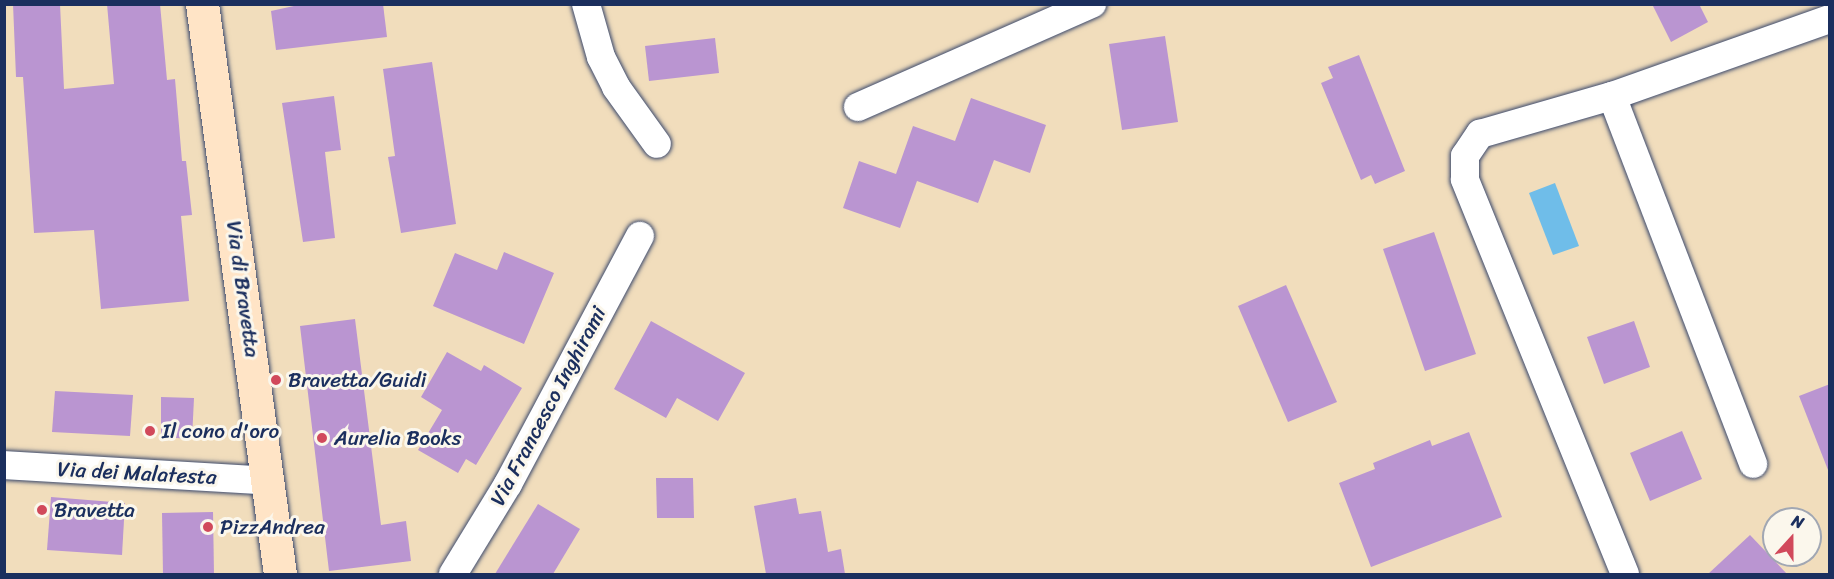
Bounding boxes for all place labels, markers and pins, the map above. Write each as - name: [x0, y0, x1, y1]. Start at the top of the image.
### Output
- place label: Bravetta/Guidi: [288, 367, 426, 393]
- marker: Bravetta/Guidi: [269, 373, 283, 387]
- place label: Il cono d'oro: [162, 418, 279, 444]
- marker: Il cono d'oro: [143, 424, 157, 438]
- place label: Aurelia Books: [334, 425, 462, 451]
- marker: Aurelia Books: [315, 431, 329, 445]
- place label: Bravetta: [54, 497, 135, 523]
- marker: Bravetta: [35, 503, 49, 517]
- place label: PizzAndrea: [220, 514, 325, 540]
- marker: PizzAndrea: [201, 520, 215, 534]

